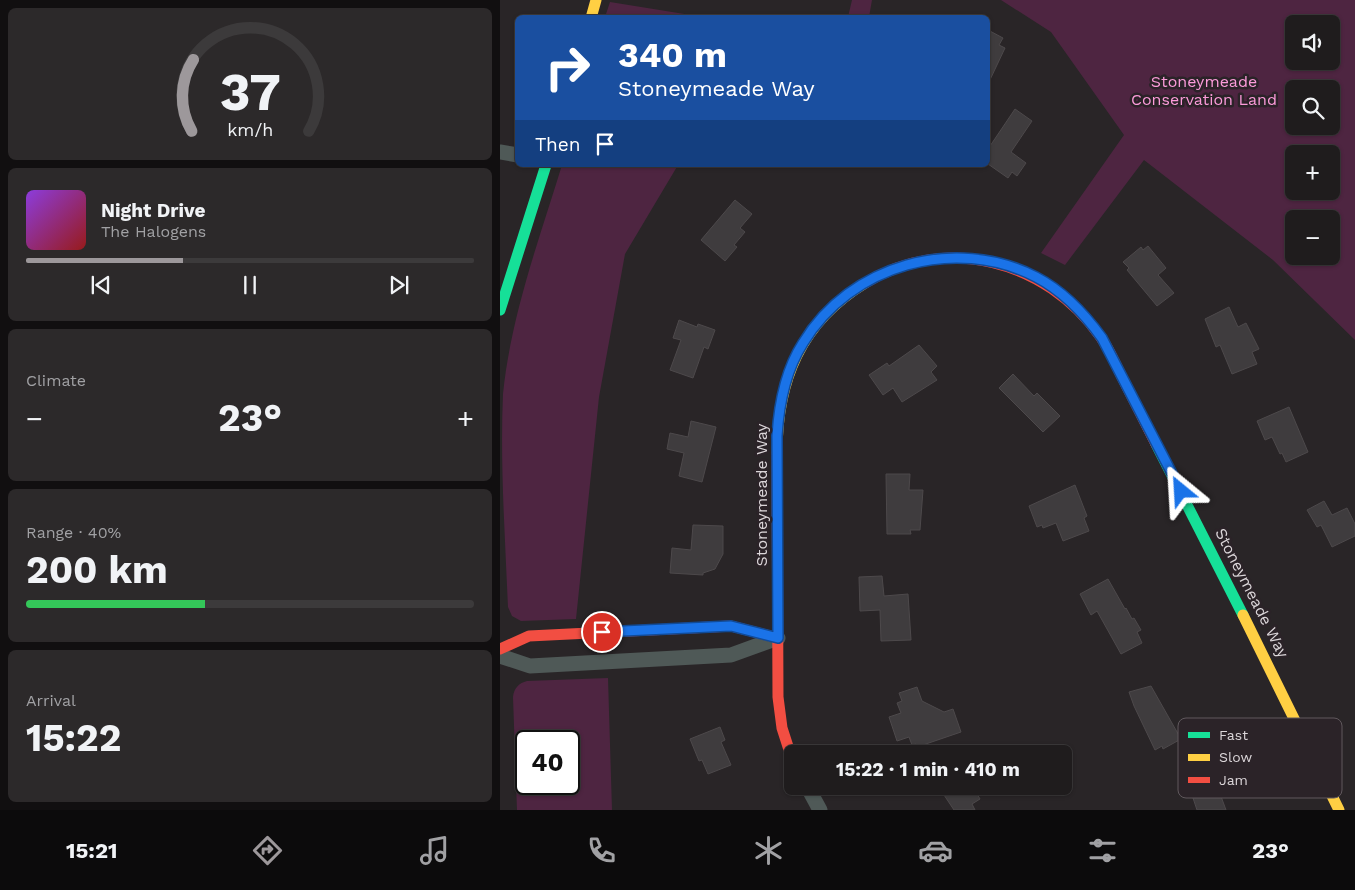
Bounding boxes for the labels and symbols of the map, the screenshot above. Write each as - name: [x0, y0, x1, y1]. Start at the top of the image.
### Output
- park label: Stoneymeade Conservation Land: [1131, 72, 1277, 109]
- street label: Stoneymeade Way: [752, 423, 771, 567]
- position arrow: [1154, 464, 1206, 516]
- street label: Stoneymeade Way: [1211, 525, 1293, 662]
- pin: [581, 611, 623, 653]
- legend: [1178, 718, 1342, 798]
- text: Fast: [1219, 727, 1248, 743]
- speed limit sign: 40: [515, 730, 580, 795]
- text: Slow: [1219, 749, 1252, 765]
- text: Jam: [1219, 772, 1248, 788]

